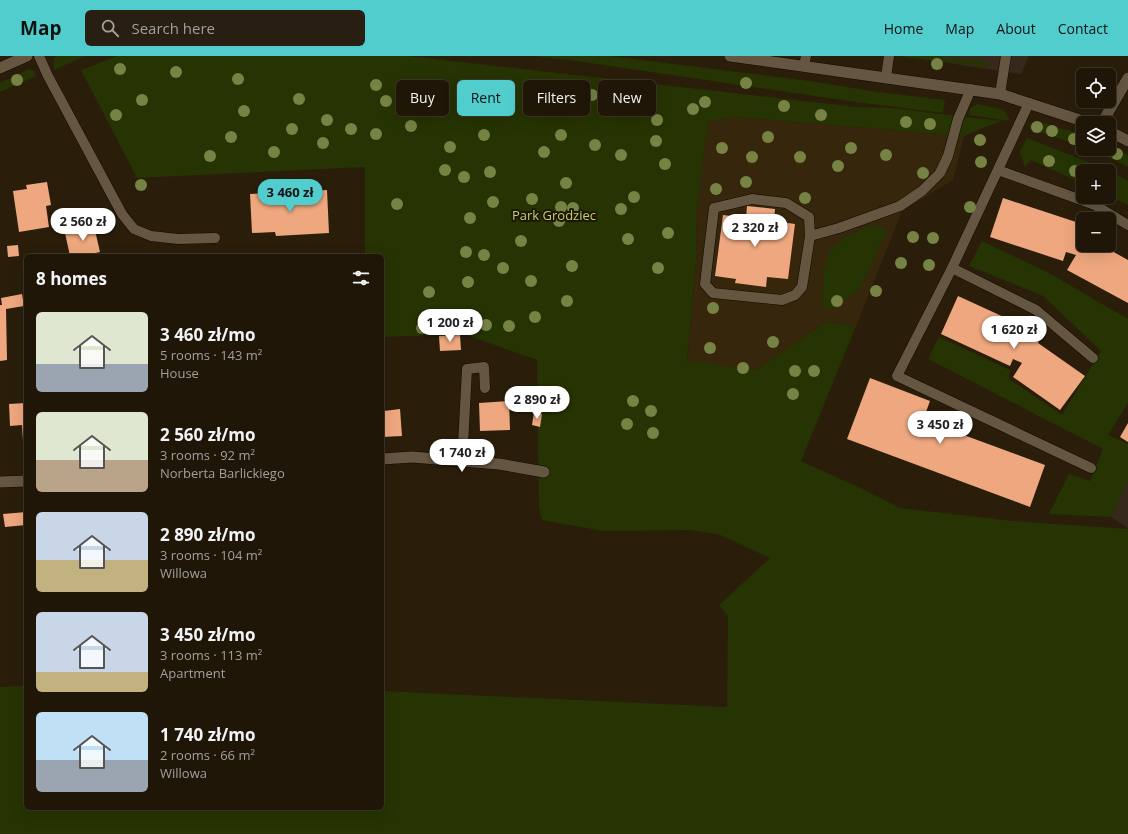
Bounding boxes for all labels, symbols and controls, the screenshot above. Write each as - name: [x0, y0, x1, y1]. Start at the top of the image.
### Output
- search box: [85, 10, 365, 46]
- text: Map: [20, 15, 61, 41]
- icon: search: [99, 17, 121, 39]
- text: Search here: [131, 18, 215, 38]
- text: Home: [884, 19, 923, 38]
- text: Map: [945, 19, 974, 38]
- text: About: [996, 19, 1036, 38]
- text: Contact: [1058, 19, 1108, 38]
- map controls: [1076, 68, 1116, 252]
- button: locate: [1076, 68, 1116, 108]
- chip: Buy: [396, 80, 449, 116]
- chip: Rent: [457, 80, 515, 116]
- chip: Filters: [523, 80, 590, 116]
- chip: New: [598, 80, 656, 116]
- button: layers: [1076, 116, 1116, 156]
- button: +: [1076, 164, 1116, 204]
- pin: 3 460 zł: [249, 179, 331, 213]
- text: 3 460 zł: [267, 183, 313, 201]
- park label: Park Grodziec: [512, 206, 596, 224]
- pin: 2 560 zł: [42, 208, 124, 242]
- text: 2 560 zł: [60, 212, 106, 230]
- button: −: [1076, 212, 1116, 252]
- pin: 2 320 zł: [714, 214, 796, 248]
- text: 2 320 zł: [732, 218, 778, 236]
- text: 8 homes: [36, 267, 107, 290]
- icon: filters: [350, 267, 372, 289]
- pin: 1 200 zł: [409, 309, 491, 343]
- text: 1 200 zł: [427, 313, 473, 331]
- pin: 1 620 zł: [973, 316, 1055, 350]
- text: 1 620 zł: [991, 320, 1037, 338]
- text: 3 460 zł/mo: [160, 323, 255, 346]
- icon: home: [68, 328, 116, 376]
- text: 5 rooms · 143 m²: [160, 346, 262, 364]
- text: House: [160, 364, 199, 382]
- pin: 2 890 zł: [496, 386, 578, 420]
- text: 2 890 zł: [514, 390, 560, 408]
- pin: 3 450 zł: [899, 411, 981, 445]
- text: 3 450 zł: [917, 415, 963, 433]
- text: 2 560 zł/mo: [160, 423, 255, 446]
- icon: home: [68, 428, 116, 476]
- pin: 1 740 zł: [421, 439, 503, 473]
- text: 1 740 zł: [439, 443, 485, 461]
- text: 3 rooms · 92 m²: [160, 446, 255, 464]
- text: Norberta Barlickiego: [160, 464, 285, 482]
- text: 2 890 zł/mo: [160, 523, 255, 546]
- icon: home: [68, 528, 116, 576]
- text: 3 rooms · 104 m²: [160, 546, 262, 564]
- text: Willowa: [160, 564, 207, 582]
- text: 3 450 zł/mo: [160, 623, 255, 646]
- icon: home: [68, 628, 116, 676]
- text: 3 rooms · 113 m²: [160, 646, 262, 664]
- text: Apartment: [160, 664, 225, 682]
- text: 1 740 zł/mo: [160, 723, 255, 746]
- icon: home: [68, 728, 116, 776]
- text: 2 rooms · 66 m²: [160, 746, 255, 764]
- text: Willowa: [160, 764, 207, 782]

